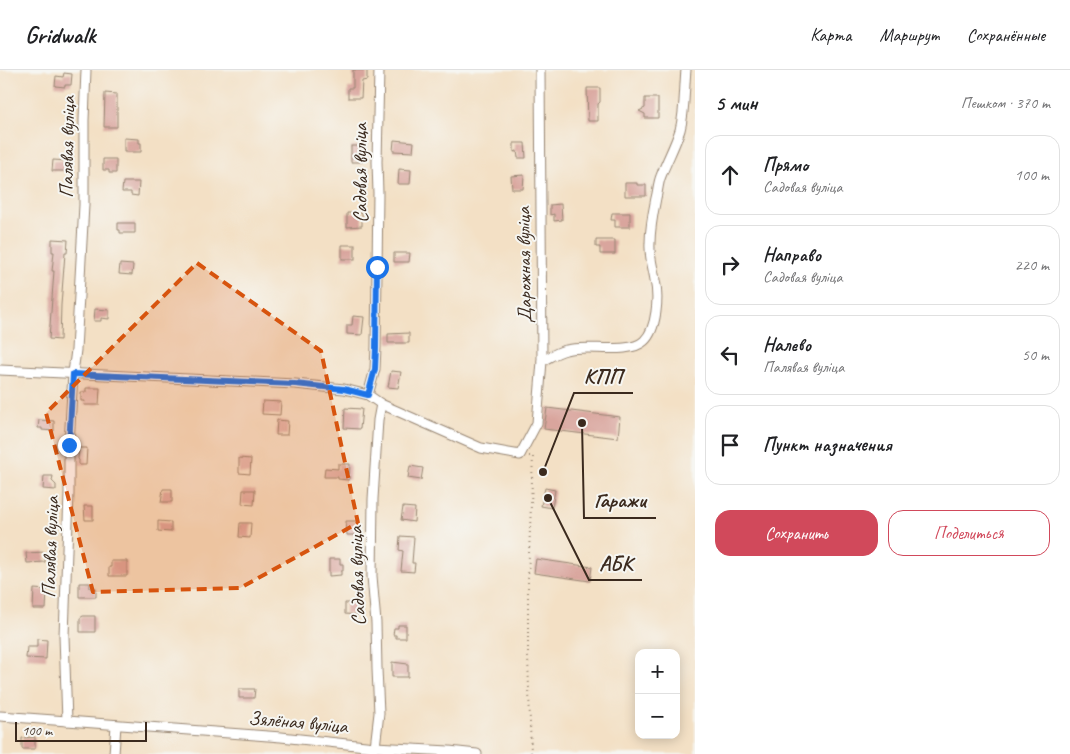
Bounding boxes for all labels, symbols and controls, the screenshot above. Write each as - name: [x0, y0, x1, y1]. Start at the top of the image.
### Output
- text: Gridwalk: [25, 20, 95, 50]
- text: Карта: [810, 24, 851, 46]
- text: Маршрут: [879, 24, 939, 46]
- text: Сохранённые: [967, 24, 1045, 46]
- text: 5 мин: [715, 90, 757, 116]
- text: Пешком · 370 m: [961, 93, 1050, 113]
- street label: Палявая вуліца: [54, 95, 80, 198]
- street label: Садовая вуліца: [348, 122, 373, 223]
- text: Прямо: [763, 153, 808, 177]
- icon: ahead: [716, 161, 744, 189]
- text: 100 m: [1015, 165, 1049, 185]
- text: Садовая вуліца: [763, 177, 842, 197]
- street label: Дарожная вуліца: [510, 205, 538, 323]
- text: Направо: [763, 243, 821, 267]
- icon: right: [716, 251, 744, 279]
- text: 220 m: [1015, 255, 1049, 275]
- route start: [366, 256, 389, 279]
- text: Садовая вуліца: [763, 267, 842, 287]
- text: Налево: [763, 333, 811, 357]
- icon: left: [716, 341, 744, 369]
- text: 50 m: [1022, 345, 1049, 365]
- callout: КПП: [574, 357, 633, 393]
- text: Палявая вуліца: [763, 357, 844, 377]
- text: КПП: [584, 363, 626, 389]
- icon: arrive: [716, 431, 744, 459]
- text: Пункт назначения: [763, 433, 892, 457]
- route end: [58, 434, 81, 457]
- callout: Гаражи: [584, 482, 656, 518]
- text: Гаражи: [594, 487, 648, 513]
- street label: Палявая вуліца: [36, 495, 64, 598]
- button: Сохранить: [715, 510, 878, 556]
- button: Поделиться: [888, 510, 1050, 556]
- street label: Садовая вуліца: [343, 525, 371, 626]
- callout: АБК: [589, 544, 642, 580]
- text: АБК: [599, 550, 636, 576]
- map controls: [635, 649, 680, 739]
- button: +: [635, 649, 680, 694]
- button: −: [635, 694, 680, 739]
- street label: Зялёная вуліца: [247, 705, 350, 739]
- scale bar: [15, 719, 148, 742]
- text: 100 m: [22, 722, 52, 739]

